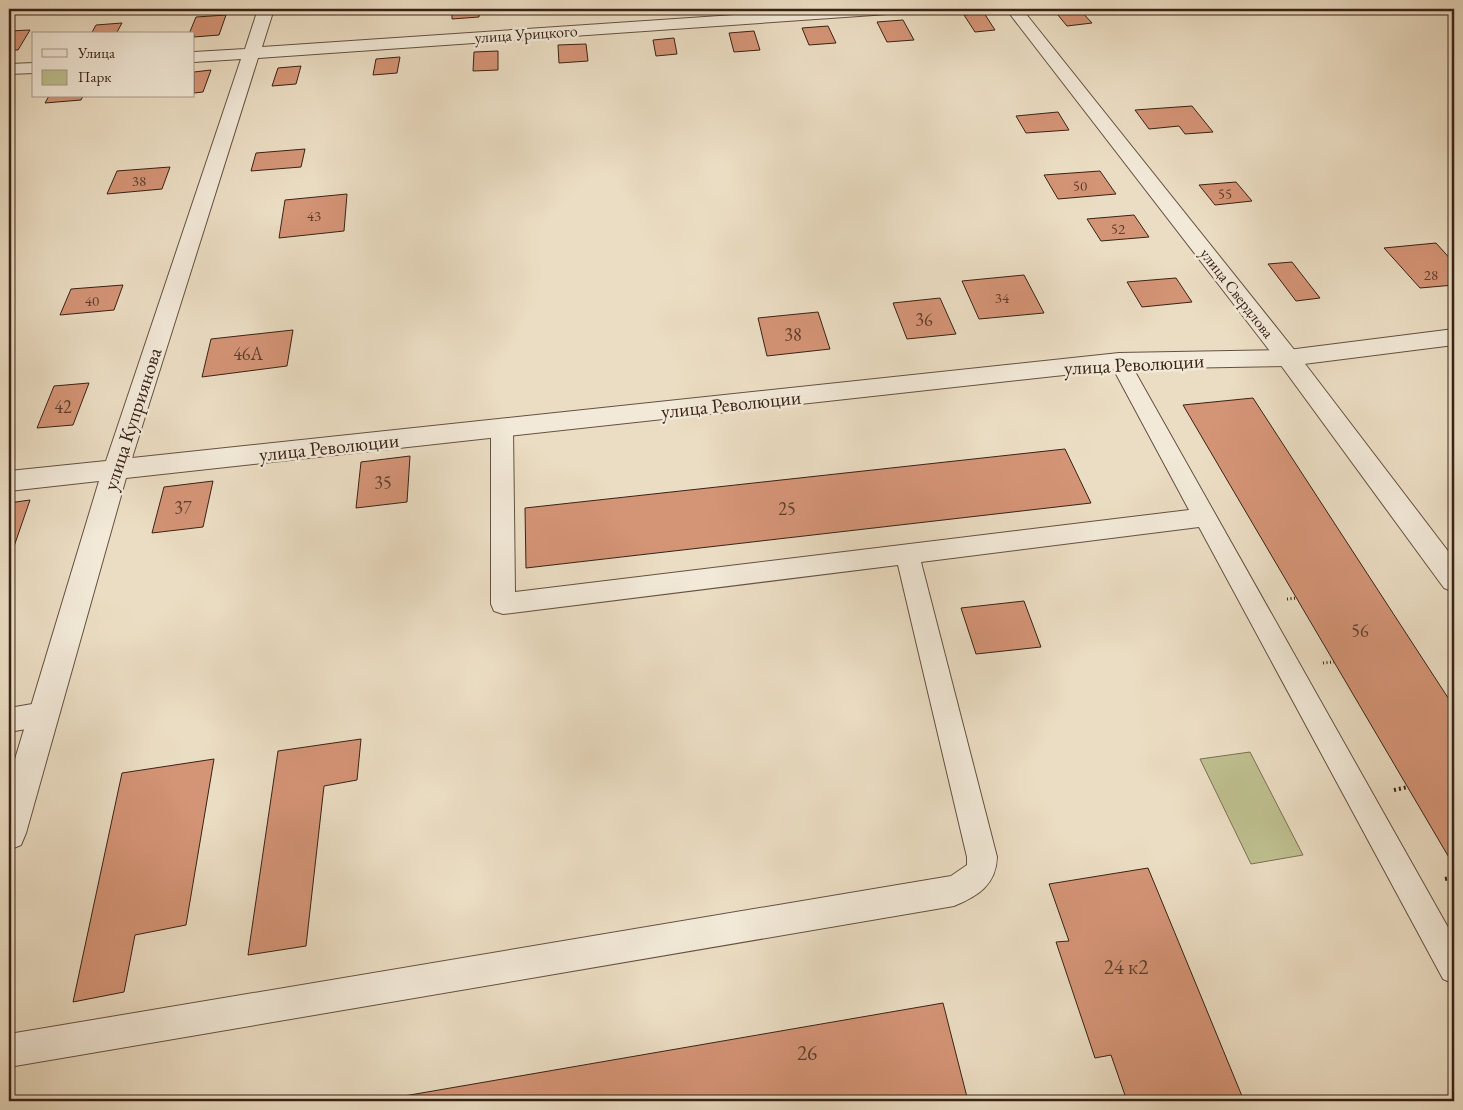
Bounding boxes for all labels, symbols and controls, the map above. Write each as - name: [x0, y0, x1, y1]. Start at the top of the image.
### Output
- street label: улица Урицкого: [474, 20, 578, 48]
- legend: [32, 32, 195, 98]
- text: Улица: [77, 43, 115, 62]
- text: Парк: [78, 67, 111, 86]
- house number: 38: [132, 171, 146, 190]
- house number: 50: [1073, 176, 1087, 195]
- house number: 55: [1218, 184, 1232, 203]
- house number: 43: [307, 206, 321, 225]
- house number: 52: [1111, 219, 1126, 238]
- street label: улица Свердлова: [1195, 244, 1279, 343]
- house number: 28: [1424, 265, 1438, 284]
- house number: 34: [995, 288, 1010, 307]
- house number: 40: [85, 291, 99, 310]
- house number: 36: [915, 308, 933, 331]
- house number: 38: [784, 323, 802, 346]
- house number: 46А: [233, 342, 263, 365]
- street label: улица Куприянова: [97, 344, 167, 494]
- street label: улица Революции: [1063, 347, 1205, 381]
- street label: улица Революции: [660, 384, 803, 424]
- house number: 42: [54, 395, 72, 418]
- street label: улица Революции: [258, 427, 401, 467]
- house number: 35: [374, 471, 392, 494]
- house number: 37: [174, 496, 192, 519]
- house number: 25: [778, 497, 796, 520]
- house number: 56: [1351, 619, 1369, 642]
- house number: 24 к2: [1104, 953, 1148, 980]
- house number: 26: [797, 1039, 817, 1066]

